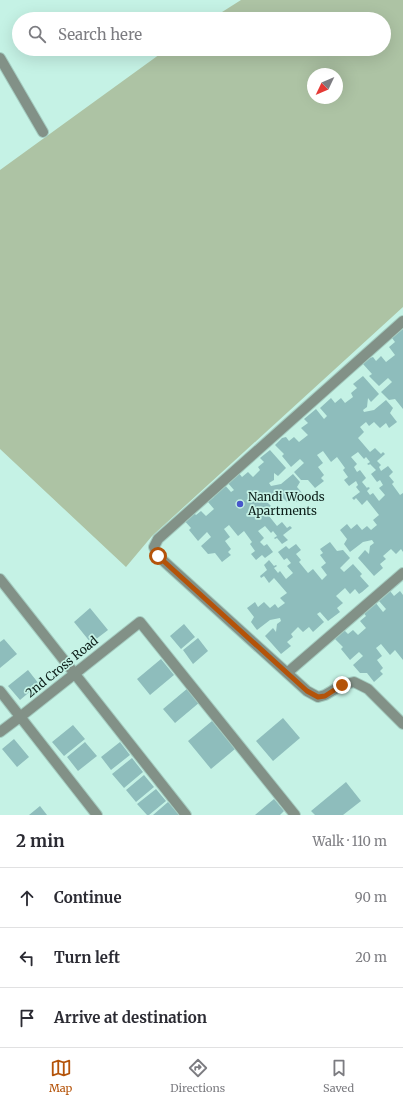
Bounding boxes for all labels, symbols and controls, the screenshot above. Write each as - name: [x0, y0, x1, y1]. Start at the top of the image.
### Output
- search box: [12, 12, 391, 56]
- icon: search: [26, 23, 48, 45]
- text: Search here: [58, 25, 142, 44]
- north arrow: [307, 68, 343, 104]
- place label: Nandi Woods Apartments: [247, 489, 325, 518]
- marker: Nandi Woods Apartments: [235, 499, 245, 509]
- route start: [149, 547, 167, 565]
- street label: 2nd Cross Road: [23, 633, 101, 700]
- route end: [333, 676, 351, 694]
- text: 2 min: [16, 830, 64, 852]
- text: Walk · 110 m: [312, 833, 387, 850]
- icon: ahead: [16, 887, 38, 909]
- text: Continue: [54, 888, 122, 907]
- text: 90 m: [355, 889, 387, 906]
- icon: left: [16, 947, 38, 969]
- text: Turn left: [54, 948, 120, 967]
- text: 20 m: [355, 949, 387, 966]
- icon: arrive: [16, 1007, 38, 1029]
- text: Arrive at destination: [54, 1008, 207, 1027]
- tab: Map: [49, 1057, 72, 1095]
- tab: Directions: [170, 1057, 225, 1095]
- tab: Saved: [323, 1057, 354, 1095]

